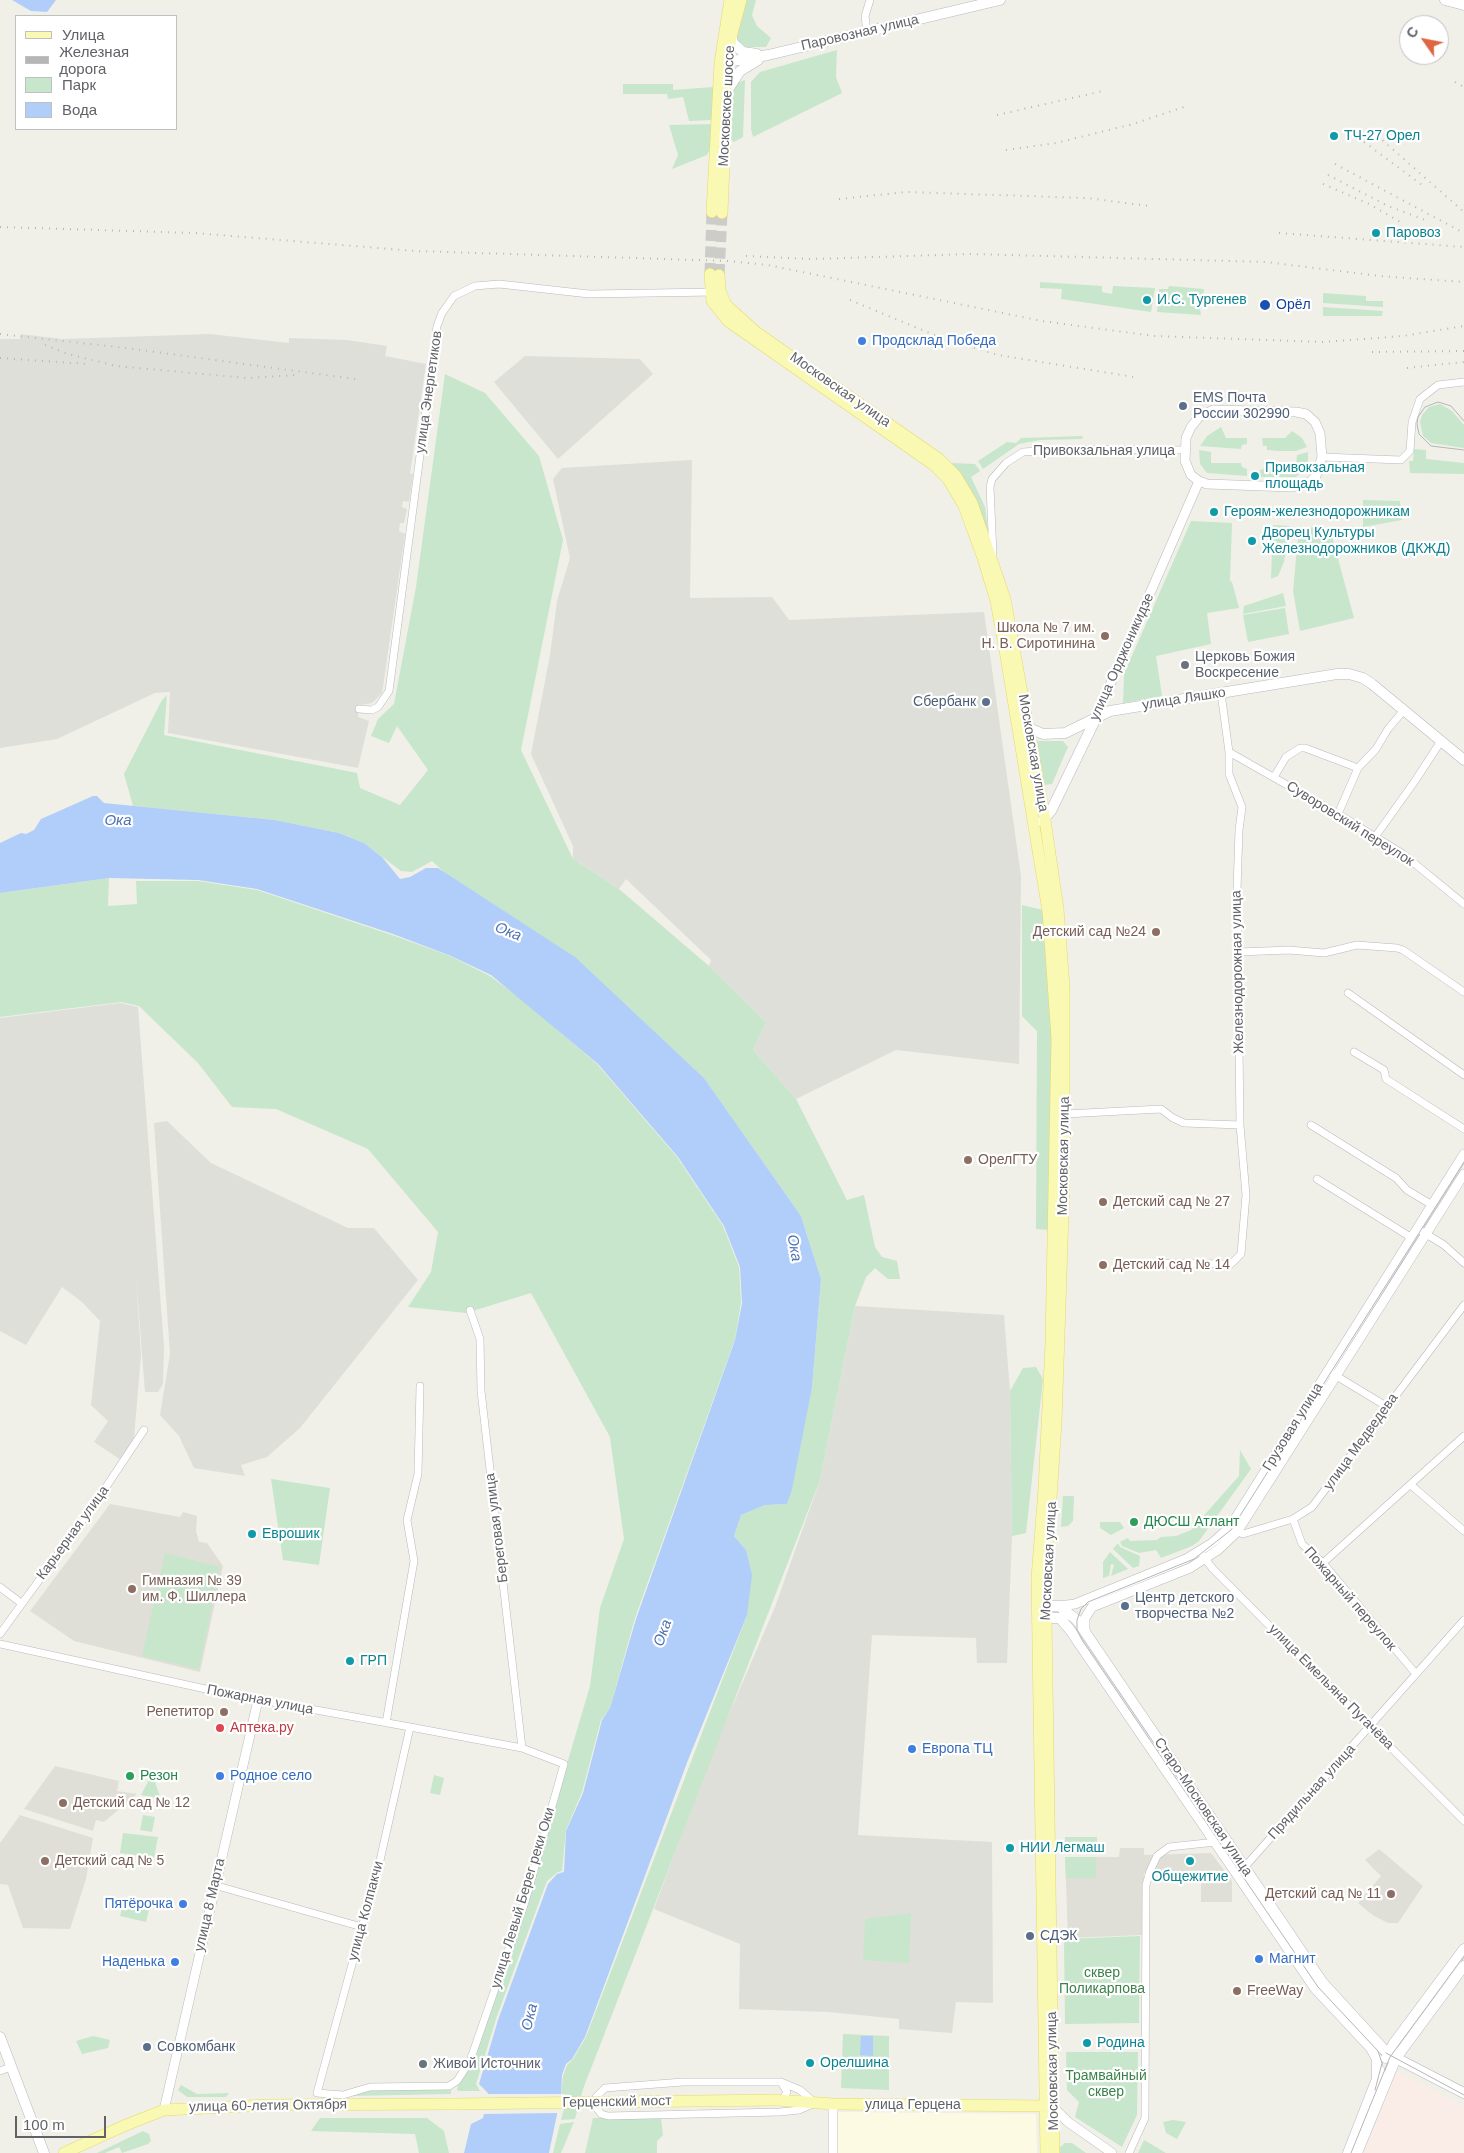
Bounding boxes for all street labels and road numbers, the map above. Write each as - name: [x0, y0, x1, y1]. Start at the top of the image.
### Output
- street label: Паровозная улица: [800, 11, 920, 55]
- street label: Московское шоссе: [715, 45, 739, 167]
- street label: улица Энергетиков: [412, 330, 446, 454]
- street label: Московская улица: [786, 349, 894, 431]
- street label: Привокзальная улица: [1033, 443, 1175, 459]
- street label: улица Орджоникидзе: [1086, 591, 1158, 723]
- street label: улица Ляшко: [1141, 684, 1227, 714]
- street label: Московская улица: [1014, 693, 1052, 813]
- street label: Суворовский переулок: [1283, 778, 1417, 870]
- street label: Железнодорожная улица: [1228, 890, 1248, 1054]
- street label: Московская улица: [1055, 1096, 1073, 1216]
- street label: Грузовая улица: [1259, 1380, 1327, 1474]
- street label: улица Медведева: [1320, 1390, 1402, 1494]
- street label: Береговая улица: [482, 1472, 512, 1584]
- street label: Карьерная улица: [33, 1483, 113, 1583]
- street label: Московская улица: [1037, 1501, 1061, 1621]
- street label: Пожарный переулок: [1300, 1544, 1400, 1654]
- street label: улица Емельяна Пугачёва: [1265, 1621, 1397, 1753]
- street label: Пожарная улица: [205, 1681, 315, 1719]
- street label: Старо-Московская улица: [1150, 1735, 1256, 1879]
- street label: Прядильная улица: [1265, 1741, 1359, 1843]
- street label: улица Левый Берег реки Оки: [487, 1805, 559, 1991]
- street label: улица 8 Марта: [191, 1857, 229, 1953]
- street label: улица Колпакчи: [345, 1859, 387, 1963]
- street label: Московская улица: [1044, 2011, 1062, 2131]
- street label: Герценский мост: [562, 2093, 672, 2111]
- street label: улица 60-летия Октября: [189, 2096, 347, 2116]
- street label: улица Герцена: [865, 2097, 961, 2113]

